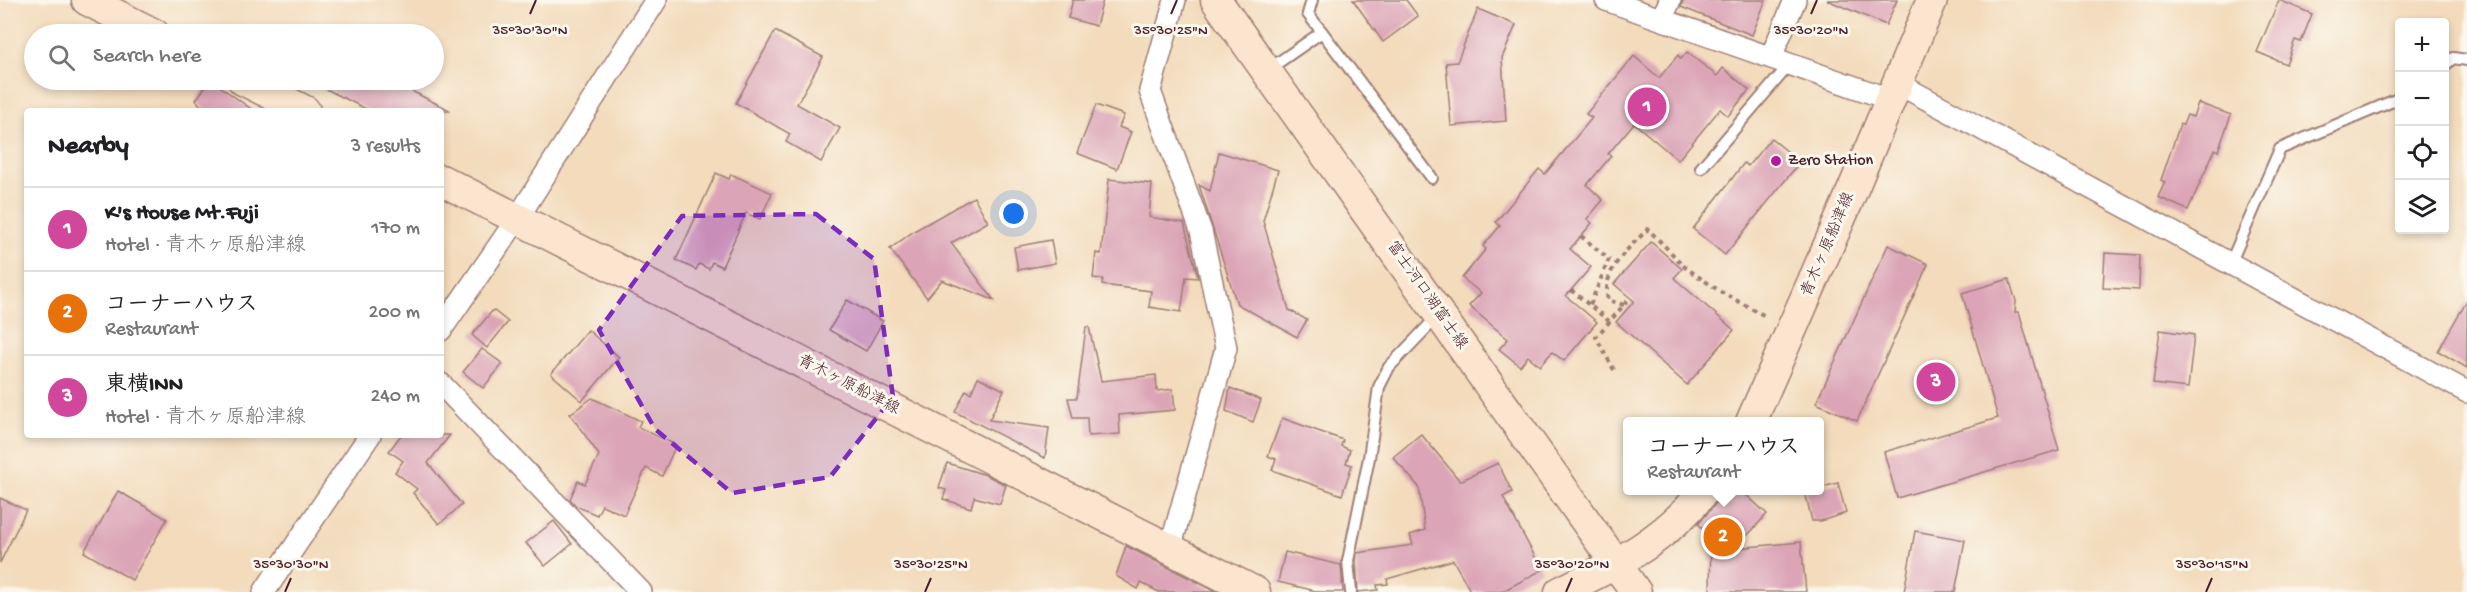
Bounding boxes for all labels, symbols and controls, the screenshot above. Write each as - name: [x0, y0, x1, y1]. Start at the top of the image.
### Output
- map controls: [2395, 18, 2449, 234]
- button: +: [2395, 18, 2449, 72]
- text: 35°30'30"N: [492, 22, 568, 40]
- text: 35°30'25"N: [1133, 22, 1208, 40]
- text: 35°30'20"N: [1773, 22, 1848, 40]
- search box: [24, 24, 444, 90]
- icon: search: [45, 41, 78, 74]
- text: Search here: [93, 44, 201, 70]
- button: −: [2395, 72, 2449, 126]
- pin: 1: [1628, 84, 1666, 130]
- button: locate: [2395, 126, 2449, 180]
- text: Nearby: [48, 132, 129, 163]
- text: 3 results: [351, 136, 420, 159]
- place label: Zero Station: [1788, 152, 1874, 171]
- marker: Zero Station: [1769, 154, 1783, 168]
- button: layers: [2395, 180, 2449, 234]
- street label: 青木ヶ原船津線: [1797, 189, 1860, 300]
- your location: [999, 199, 1028, 228]
- text: K's House Mt.Fuji: [105, 201, 259, 227]
- text: 1: [63, 218, 72, 241]
- text: 170 m: [371, 218, 420, 241]
- text: Hotel · 青木ヶ原船津線: [105, 235, 305, 258]
- street label: 富士河口湖富士線: [1382, 237, 1472, 354]
- text: コーナーハウス: [105, 293, 258, 319]
- text: 2: [63, 302, 72, 325]
- text: 200 m: [369, 302, 420, 325]
- text: Restaurant: [105, 319, 198, 342]
- street label: 青木ヶ原船津線: [794, 350, 903, 420]
- pin: 3: [1916, 360, 1956, 404]
- text: 東横INN: [105, 373, 183, 399]
- text: 3: [62, 386, 73, 409]
- text: 240 m: [370, 386, 420, 409]
- text: Hotel · 青木ヶ原船津線: [105, 407, 305, 430]
- popup: [1623, 417, 1824, 495]
- text: コーナーハウス: [1647, 436, 1800, 462]
- text: Restaurant: [1647, 462, 1740, 485]
- pin: 2: [1704, 514, 1742, 560]
- text: 35°30'30"N: [253, 556, 329, 574]
- text: 35°30'25"N: [893, 556, 968, 574]
- text: 35°30'20"N: [1534, 556, 1609, 574]
- text: 35°30'15"N: [2175, 556, 2248, 574]

